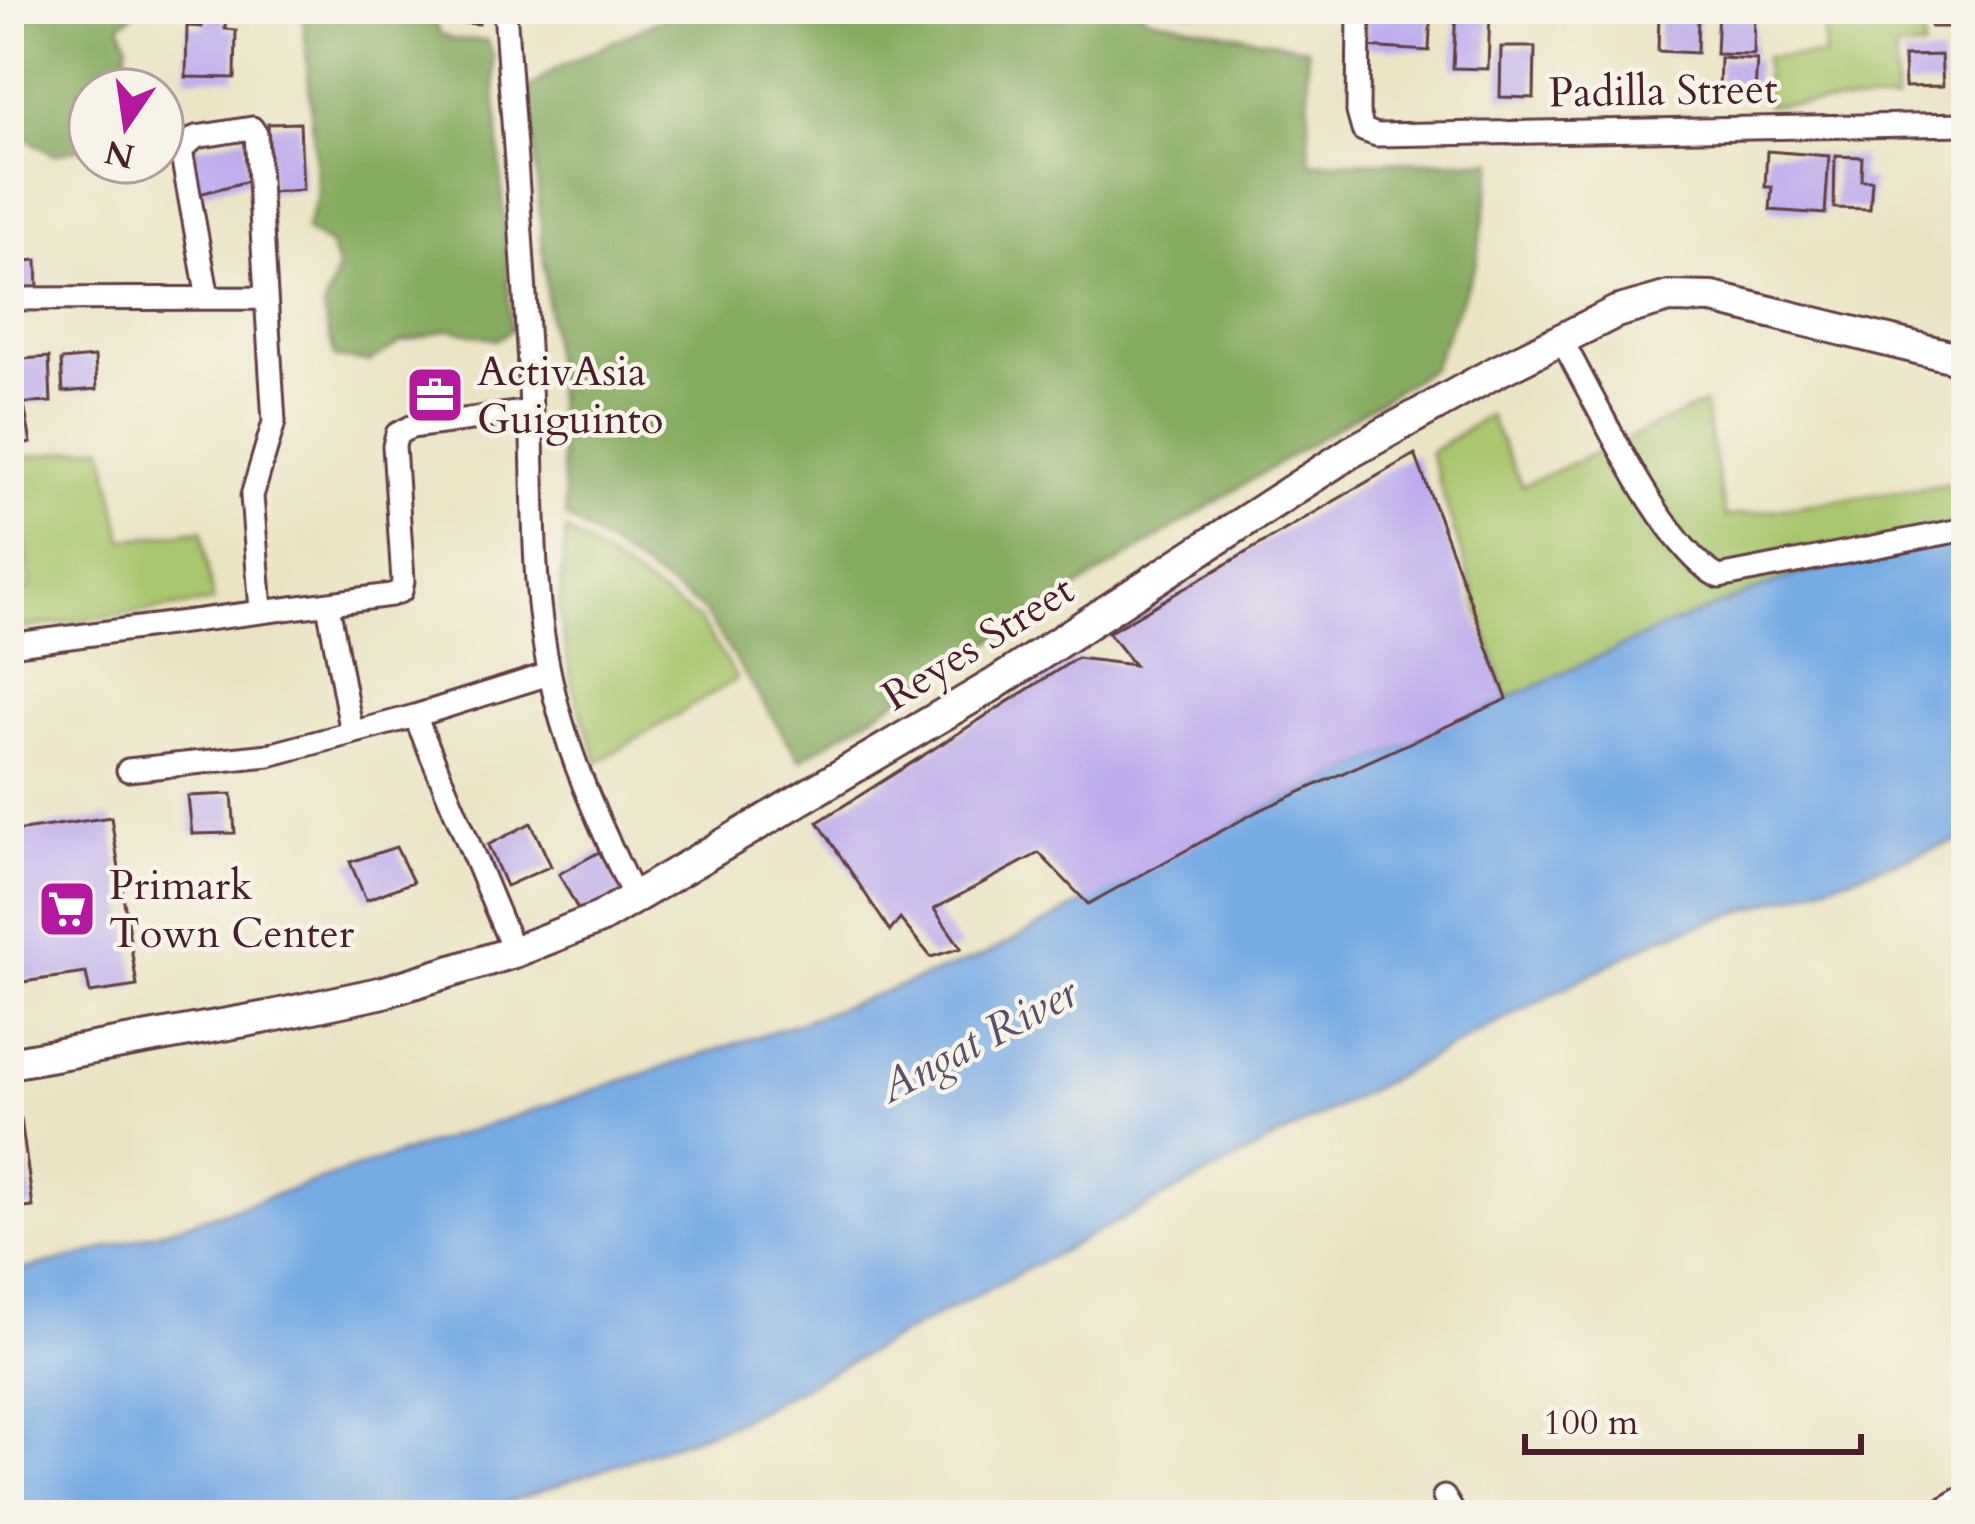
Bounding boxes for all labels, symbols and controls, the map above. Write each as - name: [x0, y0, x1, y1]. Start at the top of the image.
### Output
- street label: Padilla Street: [1548, 61, 1778, 121]
- north arrow: [66, 66, 186, 186]
- text: N: [100, 129, 139, 179]
- place label: ActivAsia Guiguinto: [477, 343, 663, 448]
- office icon: ActivAsia Guiguinto: [404, 364, 466, 426]
- street label: Reyes Street: [871, 562, 1085, 724]
- place label: Primark Town Center: [109, 857, 355, 962]
- supermarket icon: Primark Town Center: [36, 878, 98, 940]
- water label: Angat River: [867, 961, 1089, 1118]
- scale bar: [1525, 1380, 1861, 1454]
- text: 100 m: [1543, 1398, 1639, 1447]

